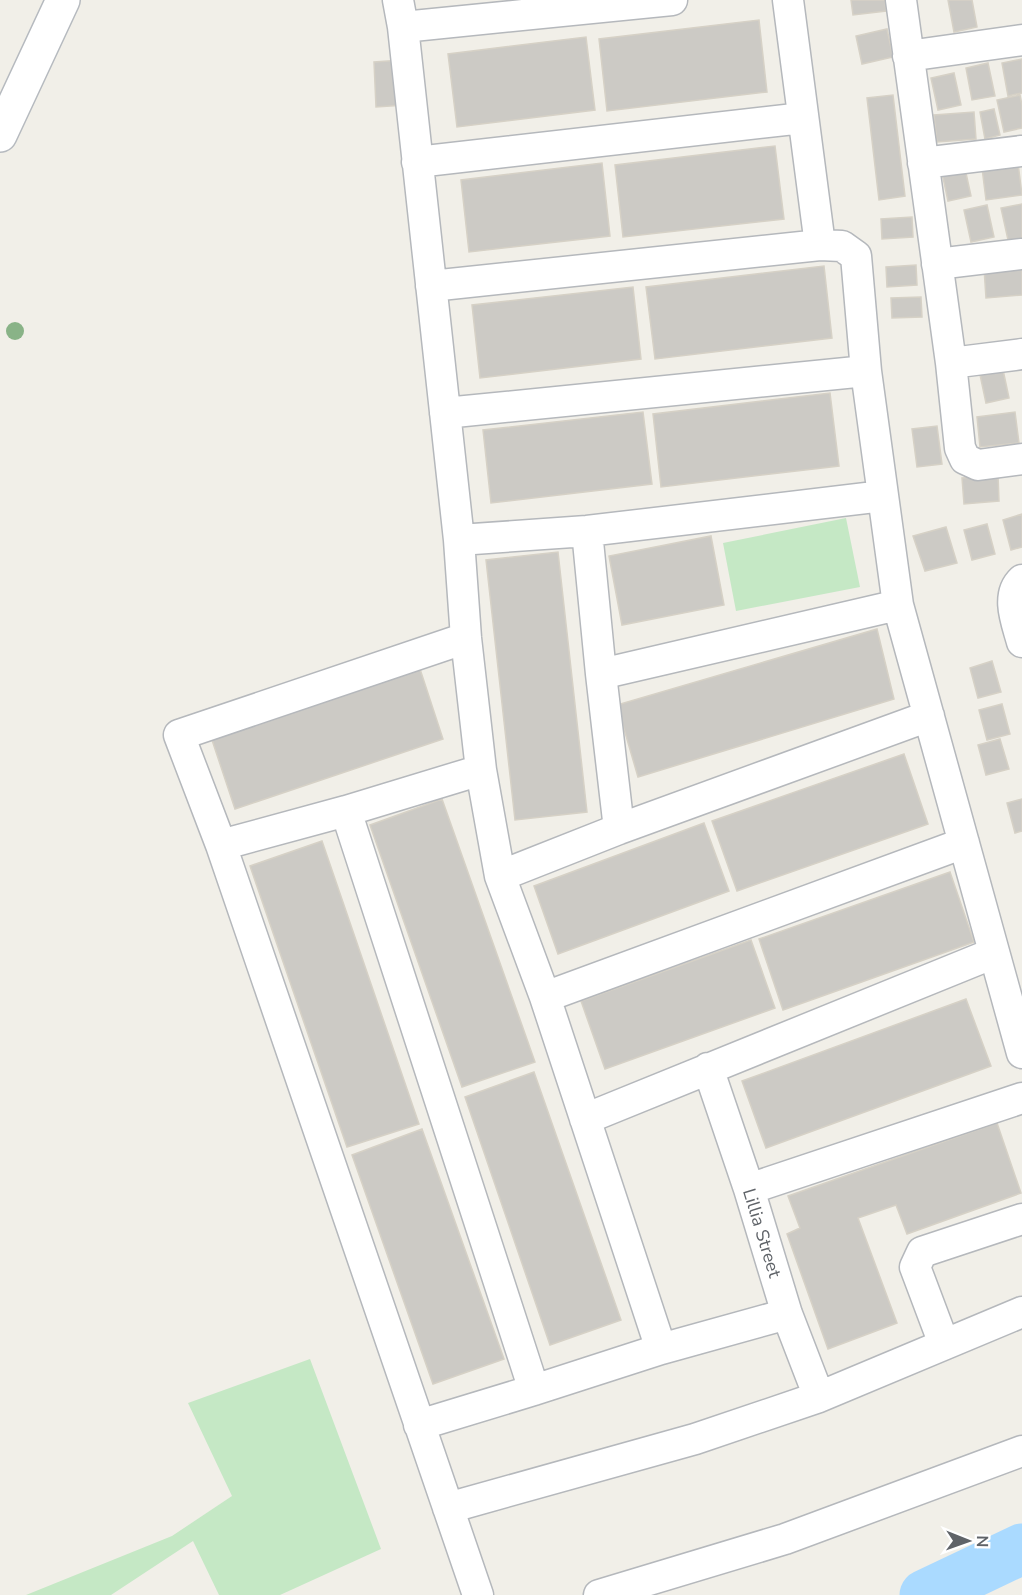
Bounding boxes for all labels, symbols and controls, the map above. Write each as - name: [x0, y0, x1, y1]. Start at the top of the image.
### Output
- street label: Lillia Street: [737, 1185, 787, 1281]
- north arrow: [938, 1511, 998, 1571]
- text: N: [971, 1535, 993, 1547]

